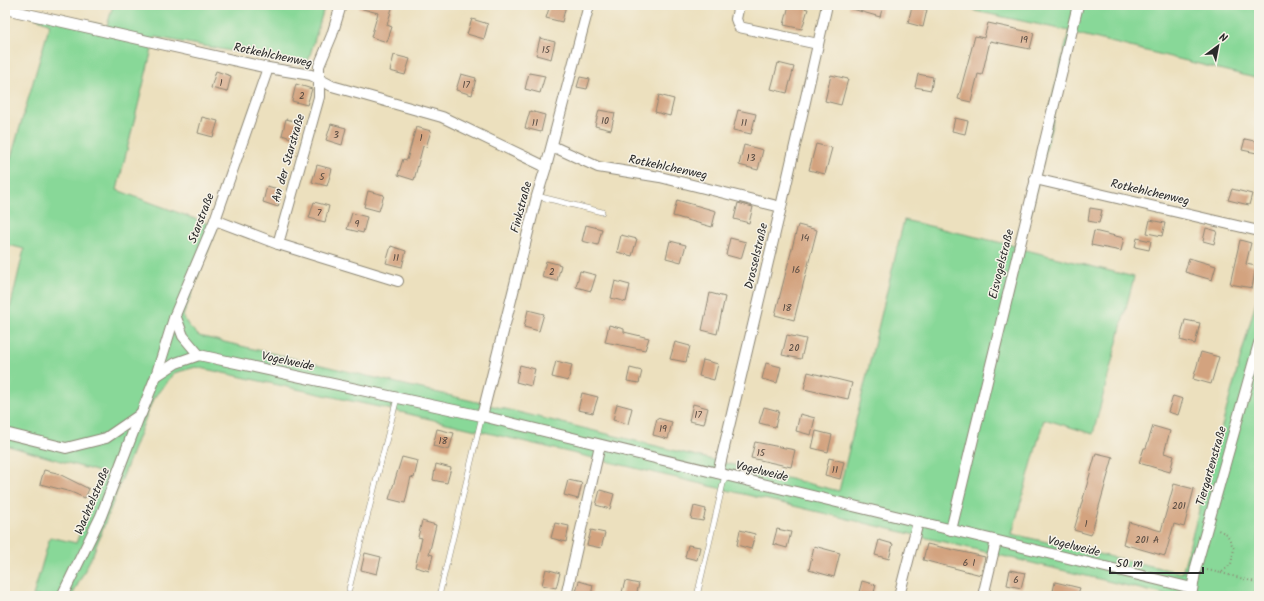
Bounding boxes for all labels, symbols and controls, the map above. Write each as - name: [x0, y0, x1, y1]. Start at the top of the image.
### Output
- north arrow: [1198, 26, 1238, 66]
- text: N: [1215, 29, 1231, 48]
- house number: 19: [1020, 32, 1028, 48]
- street label: Rotkehlchenweg: [232, 38, 314, 73]
- house number: 15: [542, 42, 551, 58]
- house number: 1: [219, 75, 223, 91]
- house number: 17: [462, 77, 470, 93]
- house number: 2: [299, 88, 305, 104]
- street label: An der Starstraße: [267, 111, 310, 205]
- house number: 10: [601, 113, 609, 129]
- house number: 11: [532, 115, 538, 131]
- house number: 11: [741, 115, 747, 131]
- house number: 3: [333, 127, 339, 143]
- house number: 1: [419, 130, 423, 146]
- street label: Rotkehlchenweg: [627, 150, 709, 185]
- house number: 13: [747, 150, 756, 166]
- house number: 5: [319, 169, 325, 185]
- street label: Rotkehlchenweg: [1109, 174, 1191, 211]
- street label: Finkstraße: [505, 179, 538, 235]
- street label: Starstraße: [183, 190, 220, 246]
- house number: 7: [317, 205, 322, 221]
- house number: 9: [355, 216, 360, 232]
- street label: Drosselstraße: [740, 221, 773, 291]
- street label: Eisvogelstraße: [984, 227, 1019, 301]
- house number: 14: [801, 230, 810, 246]
- house number: 11: [393, 250, 399, 266]
- house number: 16: [792, 262, 800, 278]
- house number: 2: [549, 264, 555, 280]
- house number: 18: [782, 300, 793, 316]
- house number: 20: [789, 340, 799, 356]
- street label: Vogelweide: [260, 347, 317, 376]
- house number: 17: [694, 407, 702, 423]
- house number: 19: [659, 421, 667, 437]
- street label: Tiergartenstraße: [1191, 423, 1232, 508]
- house number: 18: [438, 433, 449, 449]
- house number: 15: [757, 445, 766, 461]
- street label: Vogelweide: [734, 456, 791, 487]
- house number: 11: [832, 462, 838, 478]
- street label: Wachtelstraße: [70, 464, 115, 538]
- house number: 201: [1172, 498, 1186, 514]
- house number: 1: [1084, 516, 1088, 532]
- street label: Vogelweide: [1046, 531, 1103, 562]
- house number: 201 A: [1135, 532, 1159, 548]
- scale bar: [1110, 549, 1203, 575]
- text: 50 m: [1116, 554, 1143, 573]
- house number: 6 I: [963, 555, 975, 571]
- house number: 6: [1013, 572, 1019, 588]

